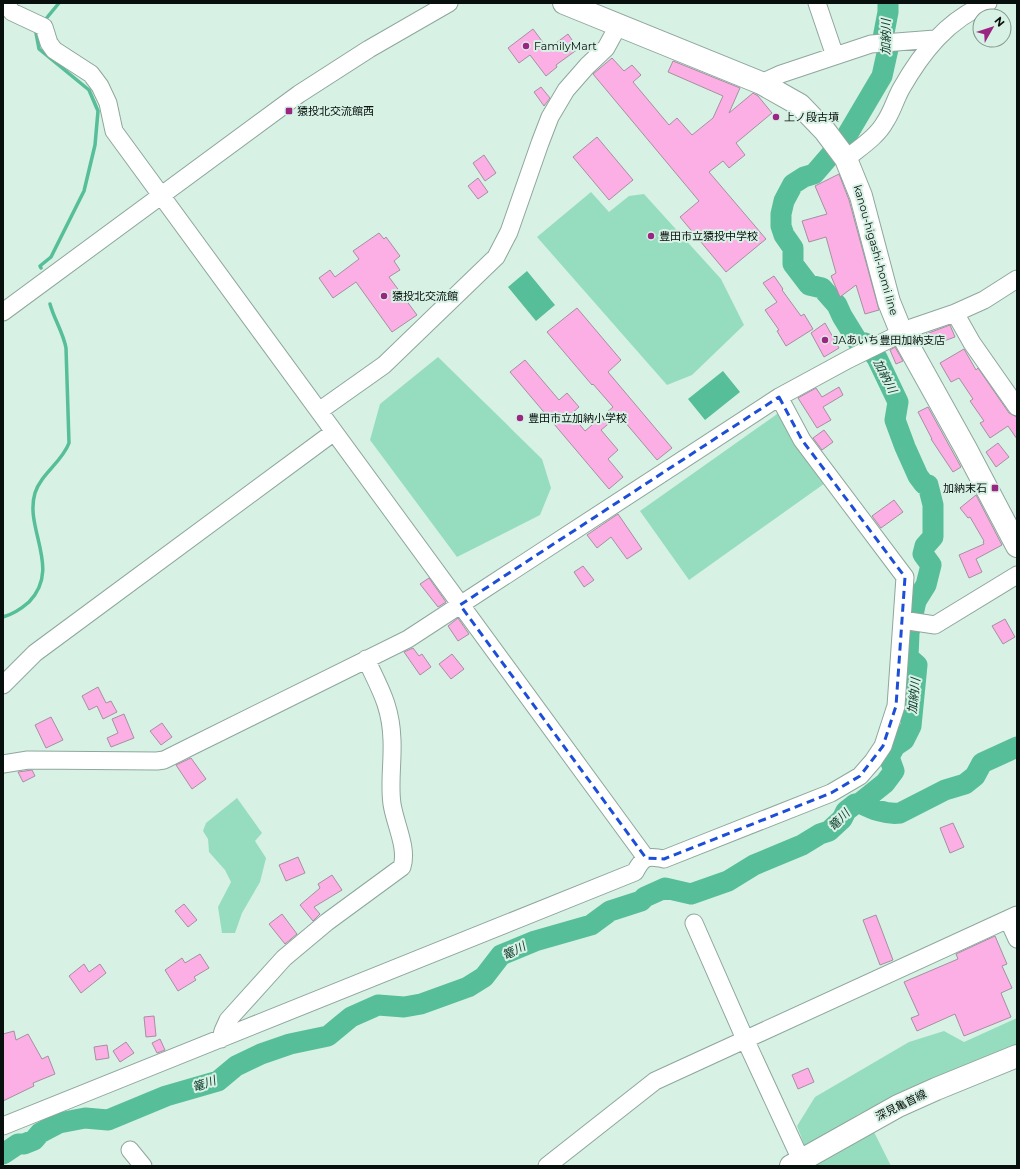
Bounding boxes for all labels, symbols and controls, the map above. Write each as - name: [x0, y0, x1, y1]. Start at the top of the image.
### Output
- north arrow: [972, 8, 1012, 48]
- text: N: [992, 14, 1008, 30]
- water label: 加納川: [878, 17, 893, 55]
- place label: FamilyMart: [534, 39, 597, 53]
- marker: FamilyMart: [521, 41, 531, 51]
- place label: 猿投北交流館西: [297, 104, 374, 118]
- marker: 猿投北交流館西: [284, 106, 294, 116]
- place label: 上ノ段古墳: [784, 110, 839, 124]
- marker: 上ノ段古墳: [771, 112, 781, 122]
- street label: kanou-higashi-homi line: [851, 183, 901, 317]
- place label: 豊田市立猿投中学校: [659, 229, 758, 243]
- marker: 豊田市立猿投中学校: [646, 231, 656, 241]
- place label: 猿投北交流館: [392, 289, 458, 303]
- marker: 猿投北交流館: [379, 291, 389, 301]
- place label: JAあいち豊田加納支店: [832, 333, 945, 347]
- marker: JAあいち豊田加納支店: [820, 335, 830, 345]
- water label: 加納川: [871, 356, 901, 397]
- place label: 豊田市立加納小学校: [528, 411, 627, 425]
- marker: 豊田市立加納小学校: [515, 413, 525, 423]
- place label: 加納末石: [943, 481, 987, 495]
- marker: 加納末石: [990, 483, 1000, 493]
- water label: 加納川: [904, 675, 923, 715]
- water label: 篭川: [825, 804, 854, 834]
- water label: 篭川: [500, 938, 530, 963]
- water label: 篭川: [190, 1072, 220, 1095]
- street label: 深見亀首線: [873, 1087, 929, 1123]

